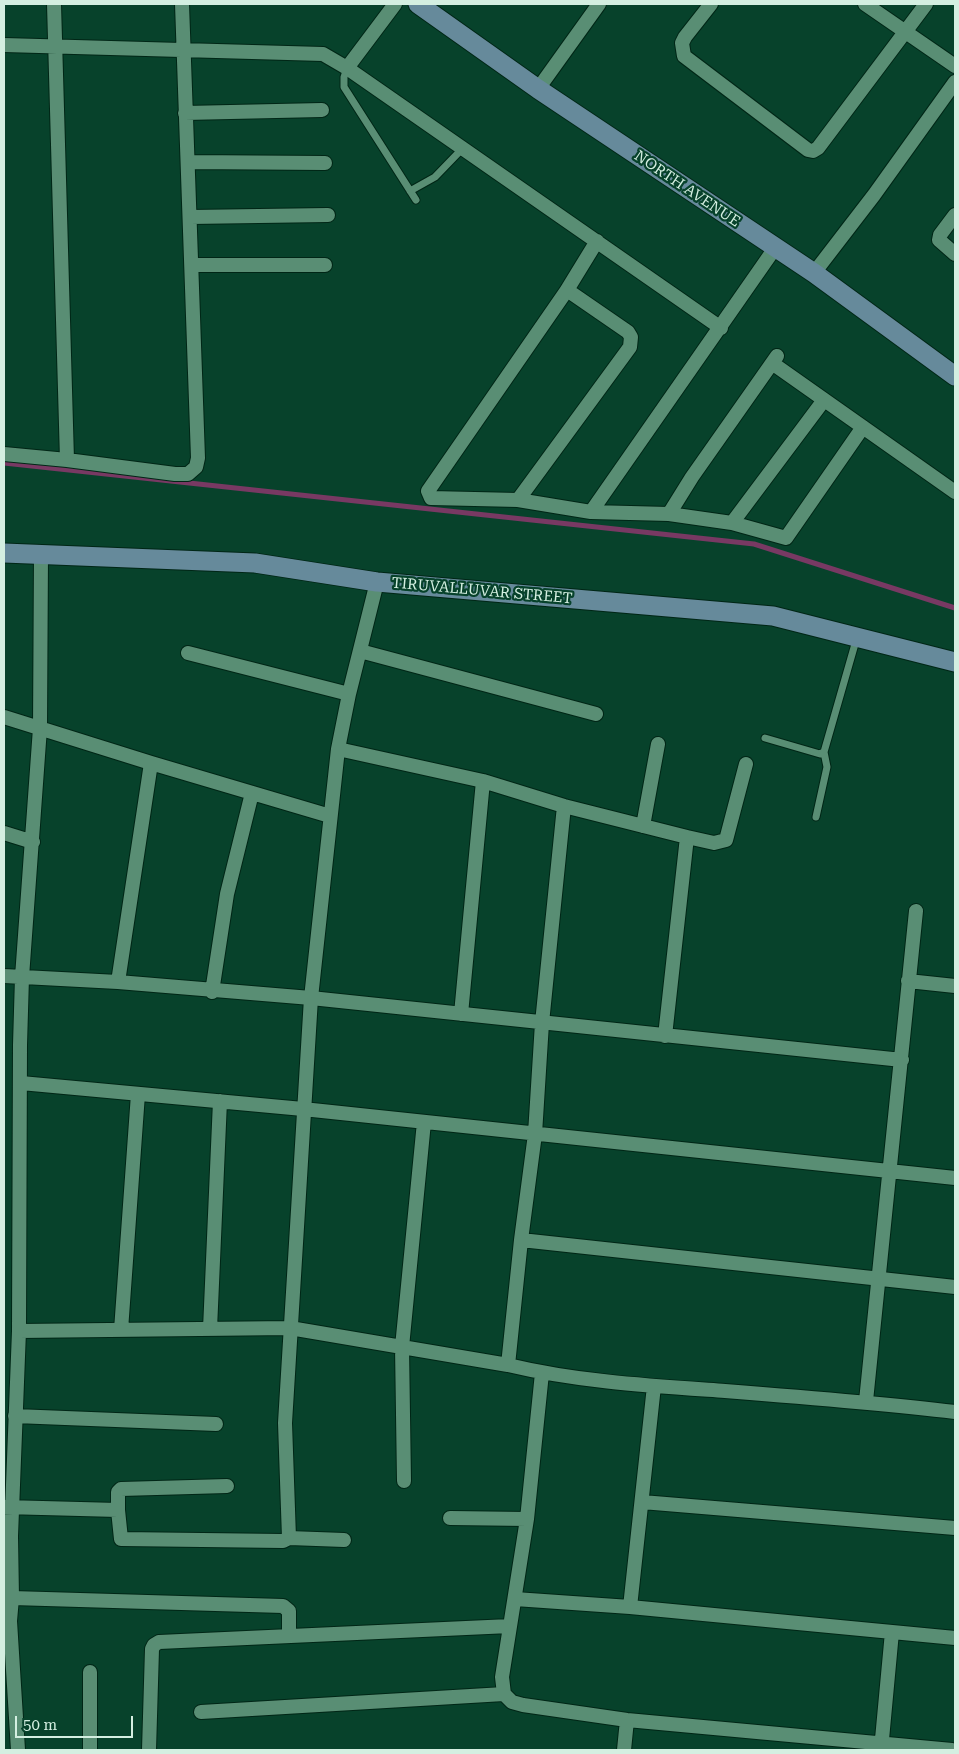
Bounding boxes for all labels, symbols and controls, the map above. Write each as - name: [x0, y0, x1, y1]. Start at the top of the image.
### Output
- street label: NORTH AVENUE: [631, 147, 743, 231]
- street label: TIRUVALLUVAR STREET: [391, 574, 573, 608]
- scale bar: [18, 1706, 135, 1738]
- text: 50 m: [23, 1716, 57, 1734]

